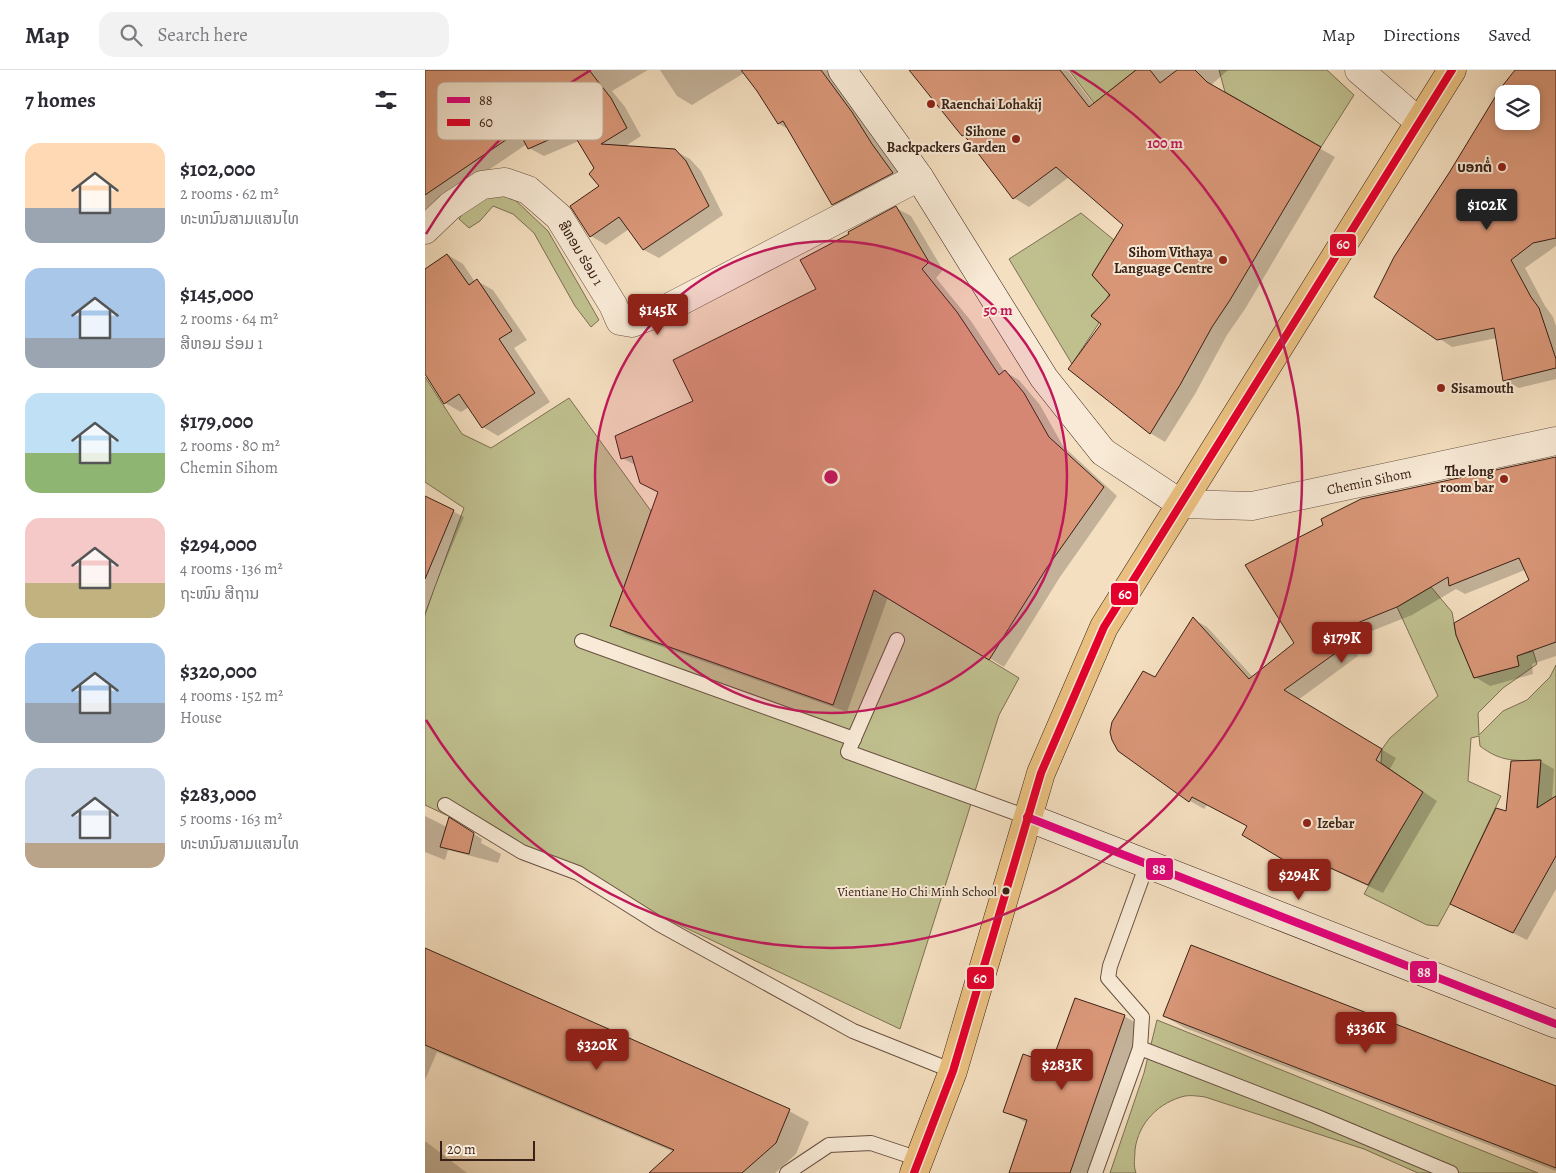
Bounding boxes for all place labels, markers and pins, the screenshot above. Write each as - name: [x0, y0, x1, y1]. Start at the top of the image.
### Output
- place label: Raenchai Lohakij: [941, 95, 1042, 114]
- marker: Raenchai Lohakij: [925, 98, 937, 110]
- place label: Sihone Backpackers Garden: [886, 122, 1007, 157]
- marker: Sihone Backpackers Garden: [1010, 133, 1022, 145]
- place label: ບອກຕໍ່: [1457, 157, 1492, 177]
- marker: ບອກຕໍ່: [1496, 161, 1508, 173]
- pin: $102K: [1452, 189, 1522, 231]
- place label: Sihom Vithaya Language Centre: [1114, 243, 1214, 278]
- marker: Sihom Vithaya Language Centre: [1217, 254, 1229, 266]
- pin: $145K: [623, 294, 693, 336]
- place label: Sisamouth: [1451, 379, 1514, 398]
- marker: Sisamouth: [1435, 382, 1447, 394]
- place label: The long room bar: [1440, 462, 1495, 497]
- centre of rings: [822, 468, 840, 486]
- marker: The long room bar: [1498, 473, 1510, 485]
- pin: $179K: [1307, 622, 1377, 664]
- place label: Izebar: [1317, 814, 1355, 833]
- marker: Izebar: [1301, 817, 1313, 829]
- pin: $294K: [1264, 858, 1334, 901]
- place label: Vientiane Ho Chi Minh School: [836, 883, 997, 900]
- marker: Vientiane Ho Chi Minh School: [1001, 886, 1011, 896]
- pin: $336K: [1331, 1012, 1401, 1054]
- pin: $320K: [562, 1028, 632, 1071]
- pin: $283K: [1027, 1048, 1097, 1091]

